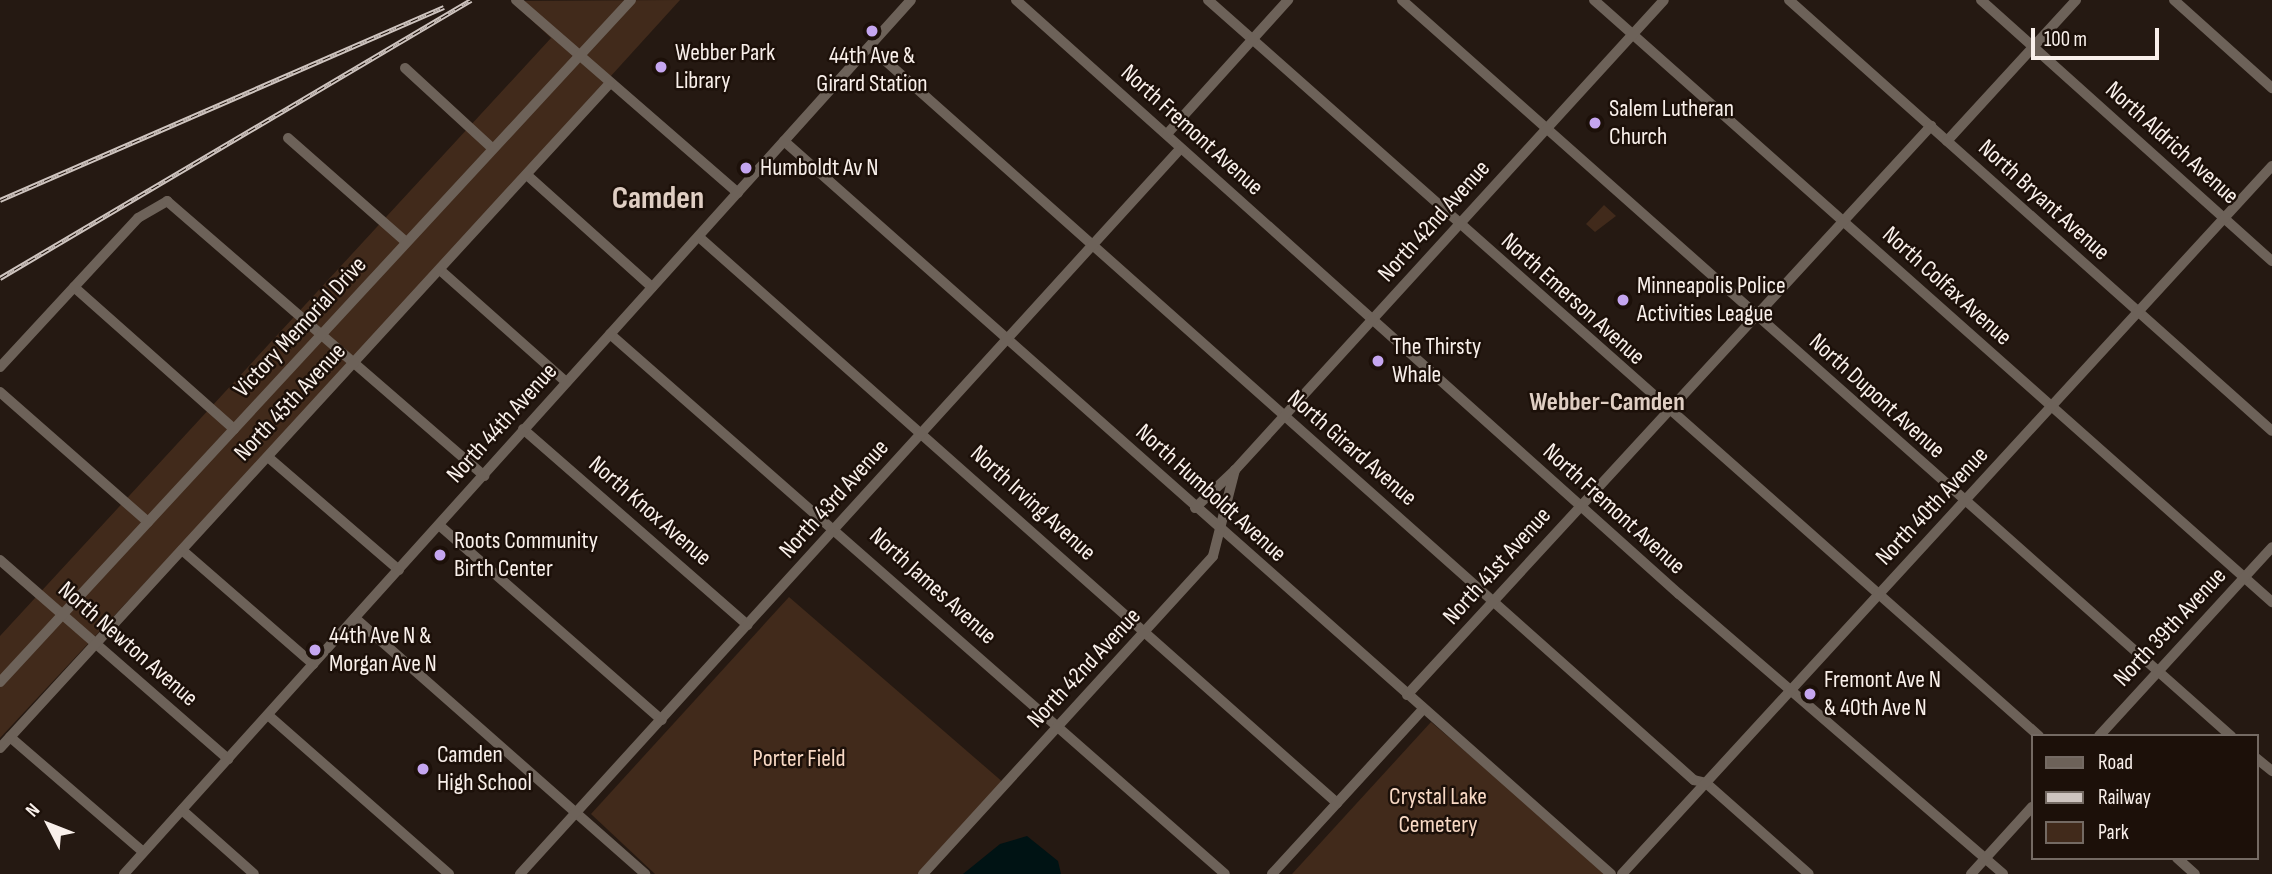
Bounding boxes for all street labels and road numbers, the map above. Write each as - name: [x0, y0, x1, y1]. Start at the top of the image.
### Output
- street label: North Fremont Avenue: [1115, 59, 1269, 201]
- street label: North Aldrich Avenue: [2099, 76, 2245, 210]
- street label: North Bryant Avenue: [1972, 133, 2116, 267]
- street label: North 42nd Avenue: [1372, 154, 1496, 288]
- street label: North Colfax Avenue: [1876, 220, 2018, 352]
- street label: North Emerson Avenue: [1495, 227, 1651, 371]
- street label: Victory Memorial Drive: [227, 251, 373, 403]
- street label: North Dupont Avenue: [1803, 327, 1951, 465]
- street label: North 45th Avenue: [228, 337, 352, 467]
- street label: North 44th Avenue: [441, 357, 563, 489]
- street label: North Girard Avenue: [1281, 384, 1423, 512]
- street label: North Humboldt Avenue: [1130, 418, 1292, 568]
- street label: North 43rd Avenue: [773, 434, 895, 564]
- street label: North Fremont Avenue: [1537, 438, 1691, 580]
- street label: North Irving Avenue: [964, 439, 1102, 567]
- street label: North 40th Avenue: [1870, 441, 1994, 571]
- street label: North Knox Avenue: [583, 450, 717, 572]
- street label: North 41st Avenue: [1437, 501, 1557, 631]
- street label: North James Avenue: [863, 521, 1003, 651]
- street label: North 39th Avenue: [2108, 562, 2232, 692]
- street label: North Newton Avenue: [52, 575, 204, 713]
- street label: North 42nd Avenue: [1021, 602, 1147, 734]

